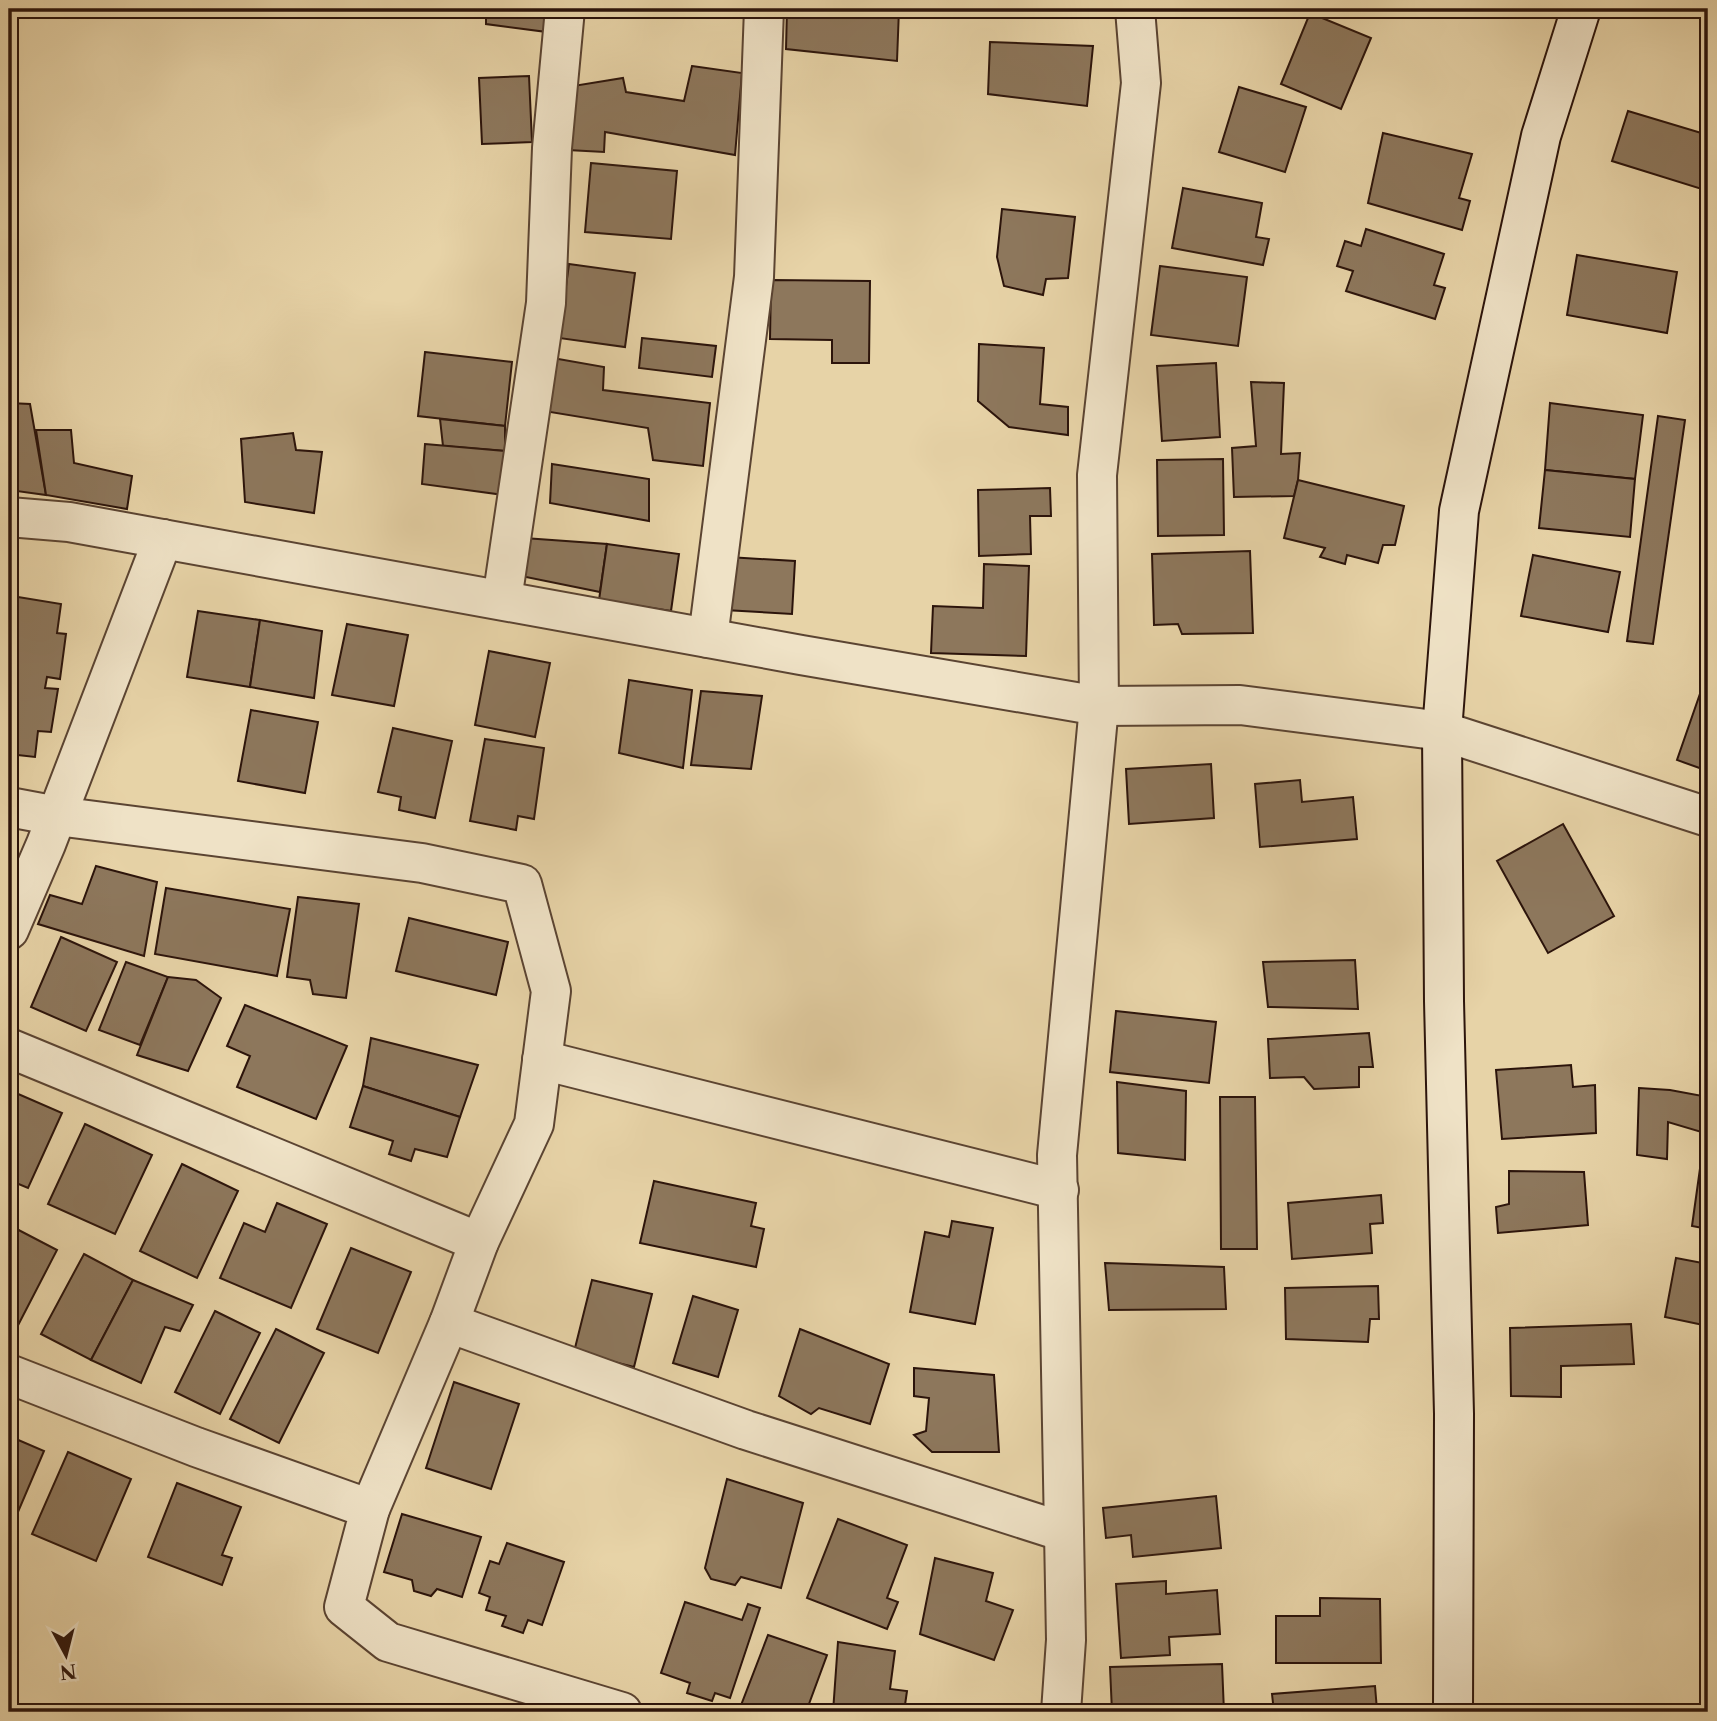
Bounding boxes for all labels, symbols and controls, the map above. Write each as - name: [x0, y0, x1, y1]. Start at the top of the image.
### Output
- north arrow: [32, 1620, 102, 1690]
- text: N: [58, 1659, 78, 1684]

